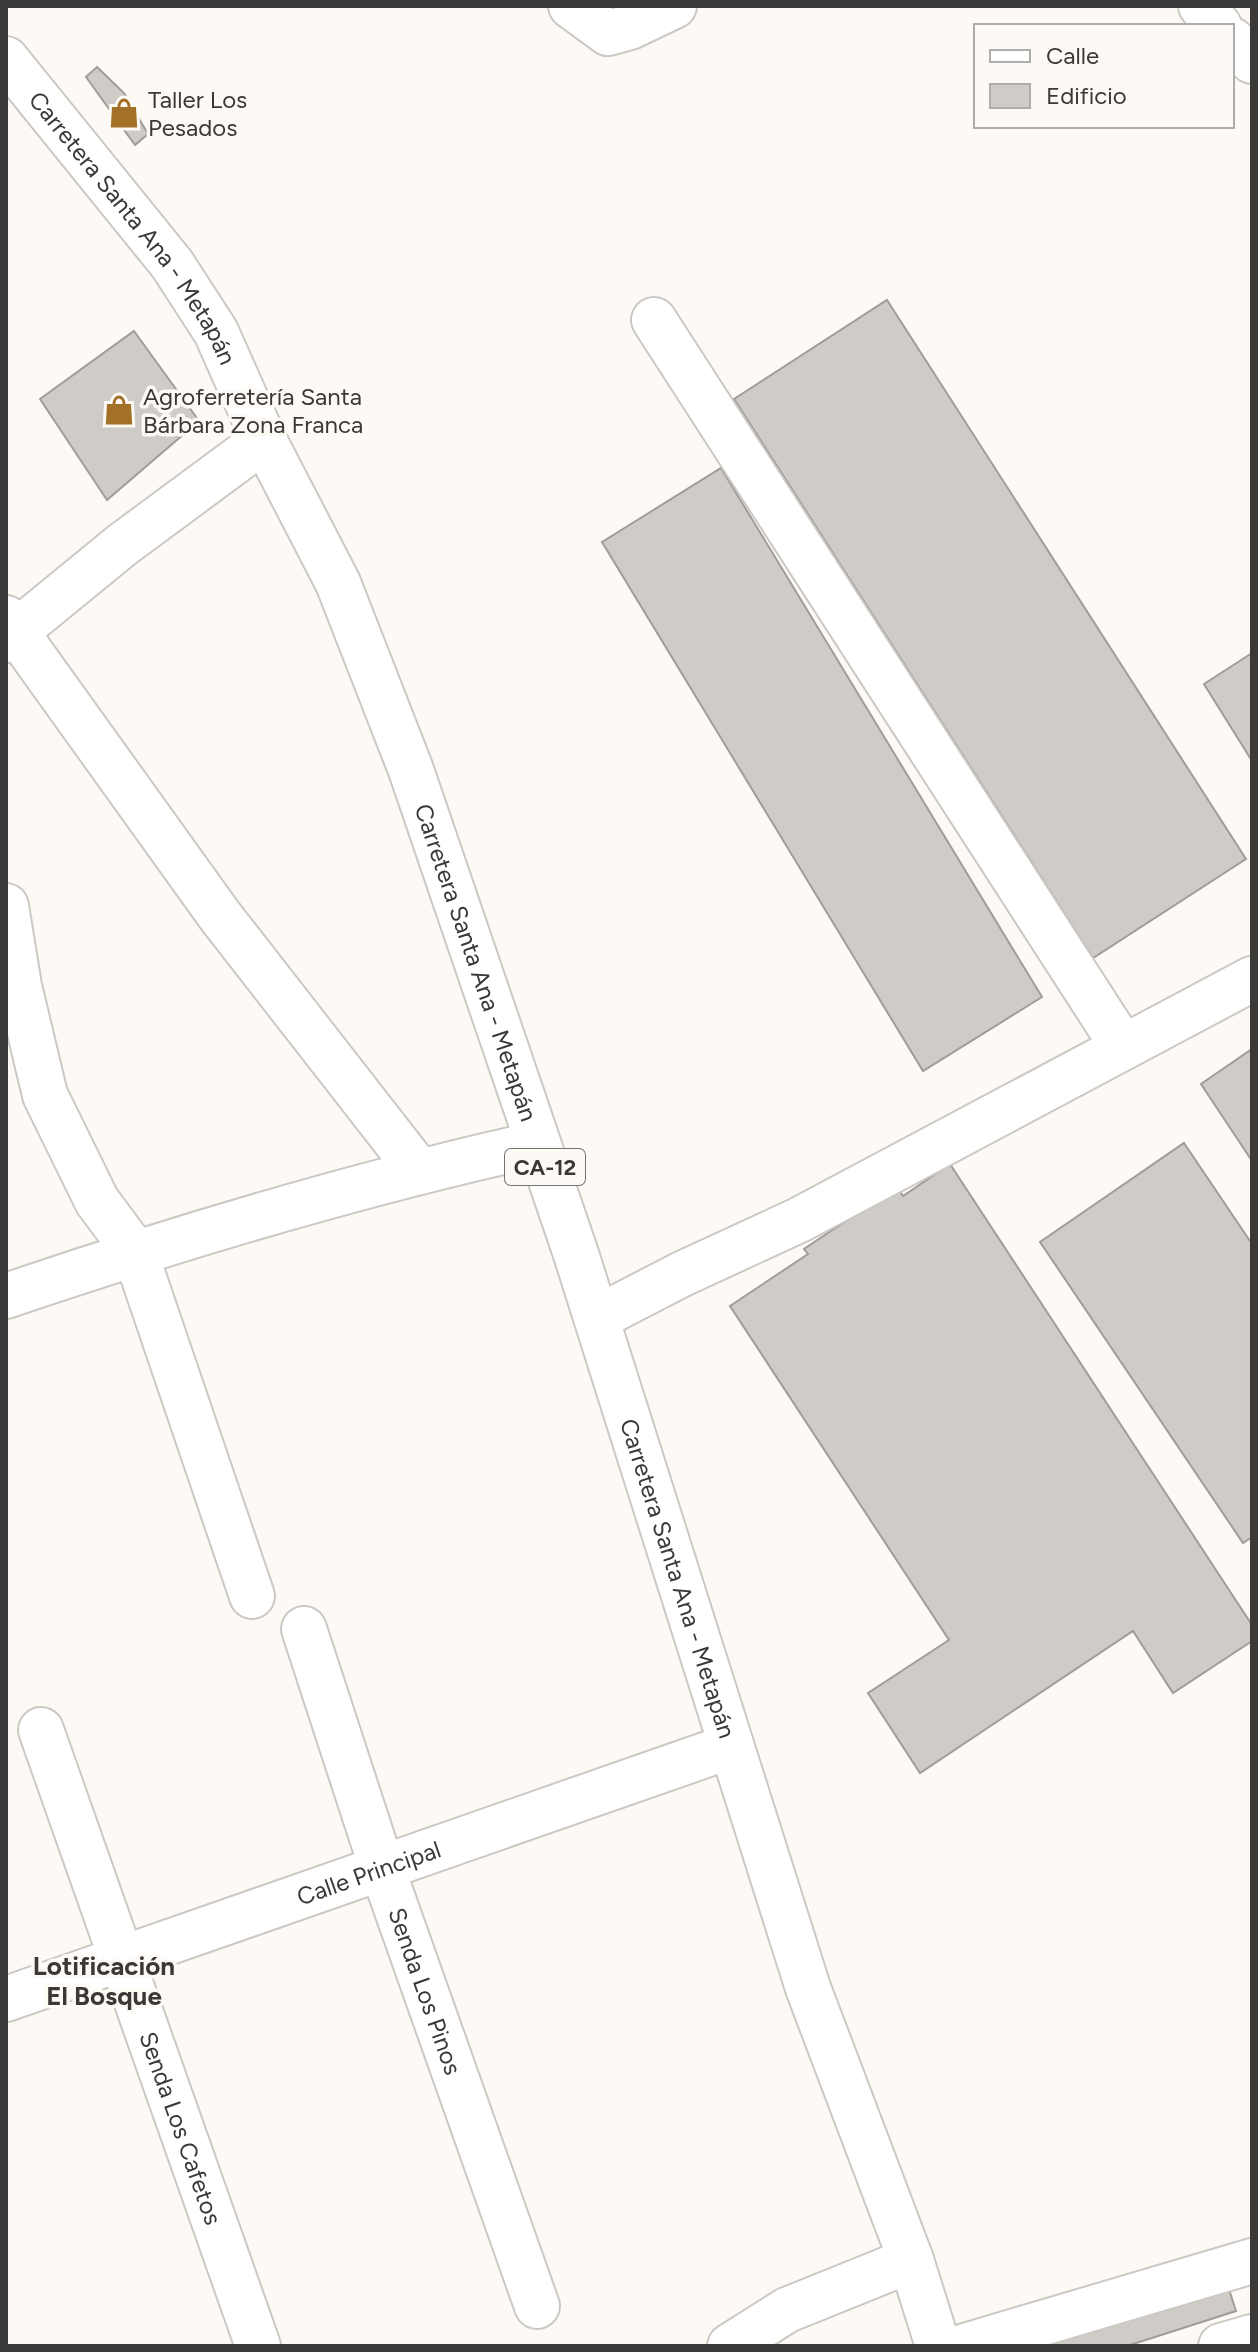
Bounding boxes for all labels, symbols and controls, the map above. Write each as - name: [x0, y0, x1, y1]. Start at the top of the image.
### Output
- legend: [974, 24, 1234, 128]
- text: Calle: [1046, 41, 1099, 70]
- text: Edificio: [1046, 81, 1127, 110]
- street label: Carretera Santa Ana - Metapán: [23, 85, 243, 369]
- place label: Taller Los Pesados: [148, 85, 247, 142]
- shop icon: Taller Los Pesados: [107, 96, 141, 130]
- place label: Agroferretería Santa Bárbara Zona Franca: [143, 382, 363, 439]
- shop icon: Agroferretería Santa Bárbara Zona Franca: [102, 393, 136, 427]
- street label: Carretera Santa Ana - Metapán: [409, 800, 544, 1125]
- road number: CA-12: [505, 1149, 585, 1185]
- street label: Carretera Santa Ana - Metapán: [614, 1415, 742, 1741]
- street label: Calle Principal: [293, 1834, 444, 1911]
- street label: Senda Los Pinos: [383, 1904, 468, 2078]
- district label: Lotificación El Bosque: [33, 1950, 175, 2012]
- street label: Senda Los Cafetos: [134, 2028, 229, 2228]

